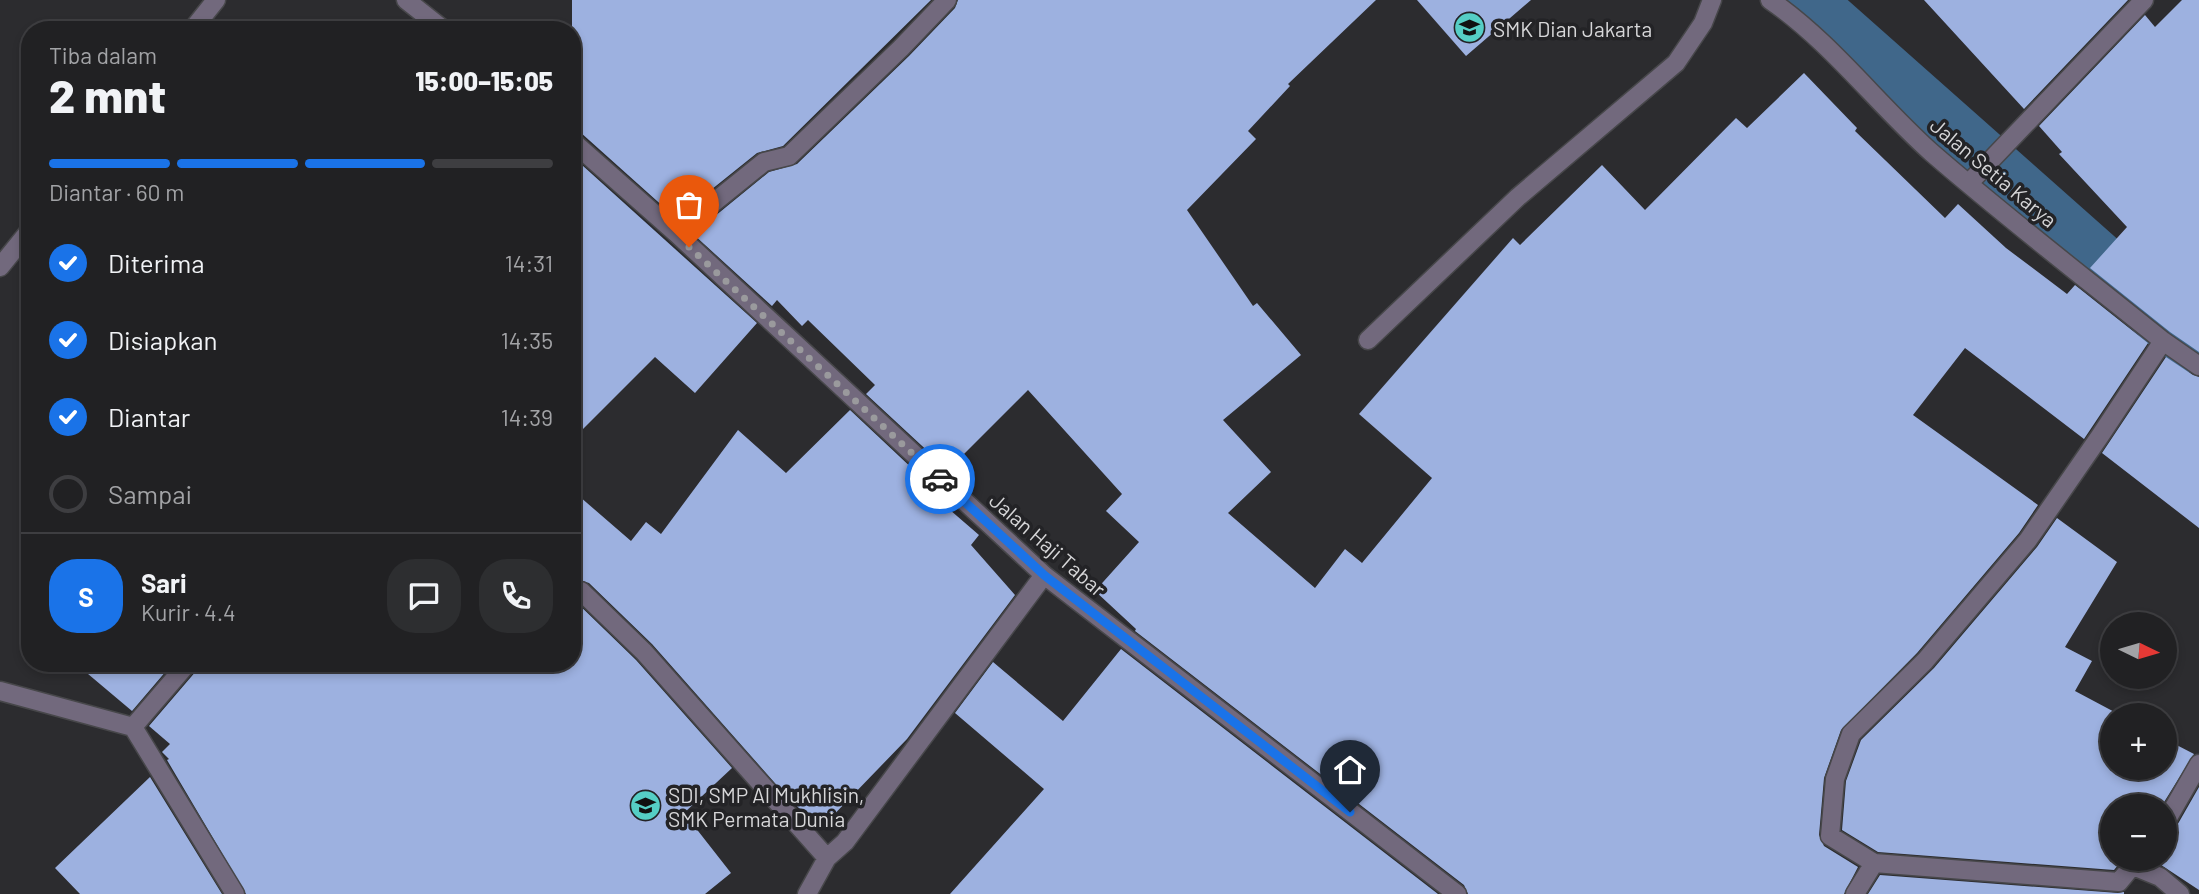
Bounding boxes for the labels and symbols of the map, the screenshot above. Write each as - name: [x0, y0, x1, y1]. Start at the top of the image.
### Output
- school or university icon: SMK Dian Jakarta: [1453, 11, 1487, 45]
- place label: SMK Dian Jakarta: [1493, 16, 1652, 41]
- street label: Jalan Setia Karya: [1926, 112, 2062, 232]
- pin: [659, 175, 719, 247]
- courier: [905, 444, 975, 514]
- street label: Jalan Haji Tabar: [985, 487, 1111, 601]
- north arrow: [2100, 612, 2177, 690]
- pin: [1320, 740, 1380, 812]
- place label: SDI, SMP Al Mukhlisin, SMK Permata Dunia: [668, 782, 864, 831]
- school or university icon: SDI, SMP Al Mukhlisin, SMK Permata Dunia: [628, 789, 662, 823]

